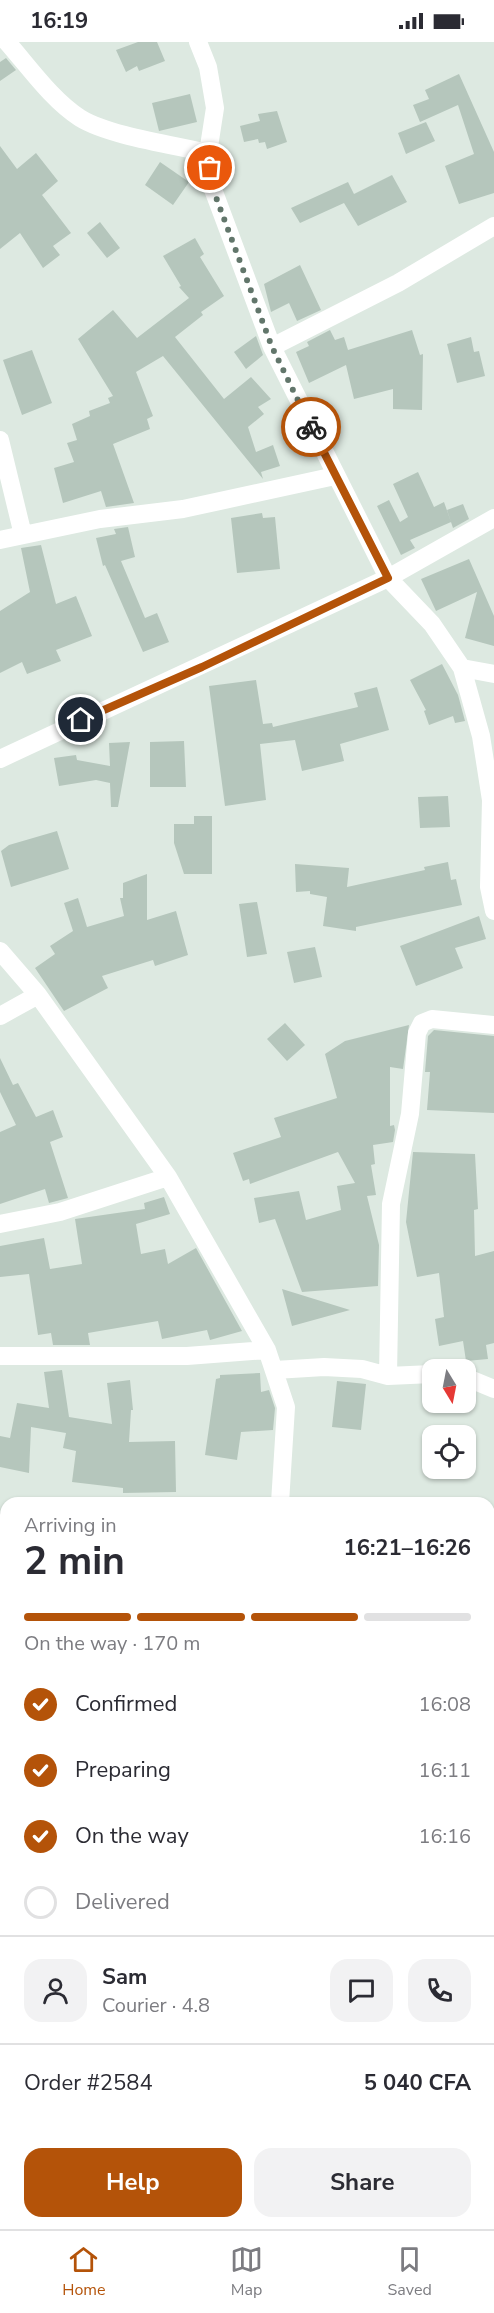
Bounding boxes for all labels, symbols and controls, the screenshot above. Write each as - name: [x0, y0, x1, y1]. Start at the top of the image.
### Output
- text: 16:19: [30, 6, 88, 36]
- pin: [184, 142, 235, 193]
- icon: bag: [193, 151, 226, 184]
- courier: [281, 397, 341, 457]
- icon: bike: [295, 411, 328, 444]
- pin: [55, 694, 106, 745]
- icon: home: [64, 703, 97, 736]
- north arrow: [422, 1359, 476, 1413]
- map controls: [422, 1359, 476, 1479]
- button: locate: [422, 1425, 476, 1479]
- text: Arriving in: [24, 1512, 117, 1539]
- text: 16:21–16:26: [343, 1533, 471, 1563]
- text: 2 min: [24, 1535, 125, 1588]
- text: On the way · 170 m: [24, 1630, 200, 1657]
- icon: check: [24, 1688, 57, 1721]
- text: Confirmed: [75, 1689, 177, 1719]
- text: 16:08: [418, 1691, 471, 1718]
- icon: check: [24, 1754, 57, 1787]
- text: Preparing: [75, 1755, 171, 1785]
- text: 16:11: [418, 1757, 471, 1784]
- icon: check: [24, 1820, 57, 1853]
- text: On the way: [75, 1821, 189, 1851]
- text: 16:16: [418, 1823, 471, 1850]
- text: Delivered: [75, 1887, 170, 1917]
- button: person: [24, 1959, 87, 2022]
- button: chat: [330, 1959, 393, 2022]
- button: phone: [408, 1959, 471, 2022]
- text: Sam: [102, 1962, 147, 1992]
- text: Courier · 4.8: [102, 1992, 210, 2019]
- text: Order #2584: [24, 2068, 153, 2098]
- text: 5 040 CFA: [364, 2068, 471, 2098]
- button: Help: [24, 2148, 242, 2217]
- button: Share: [254, 2148, 471, 2217]
- tab: Home: [62, 2243, 106, 2301]
- tab: Map: [230, 2243, 263, 2301]
- tab: Saved: [388, 2243, 432, 2301]

